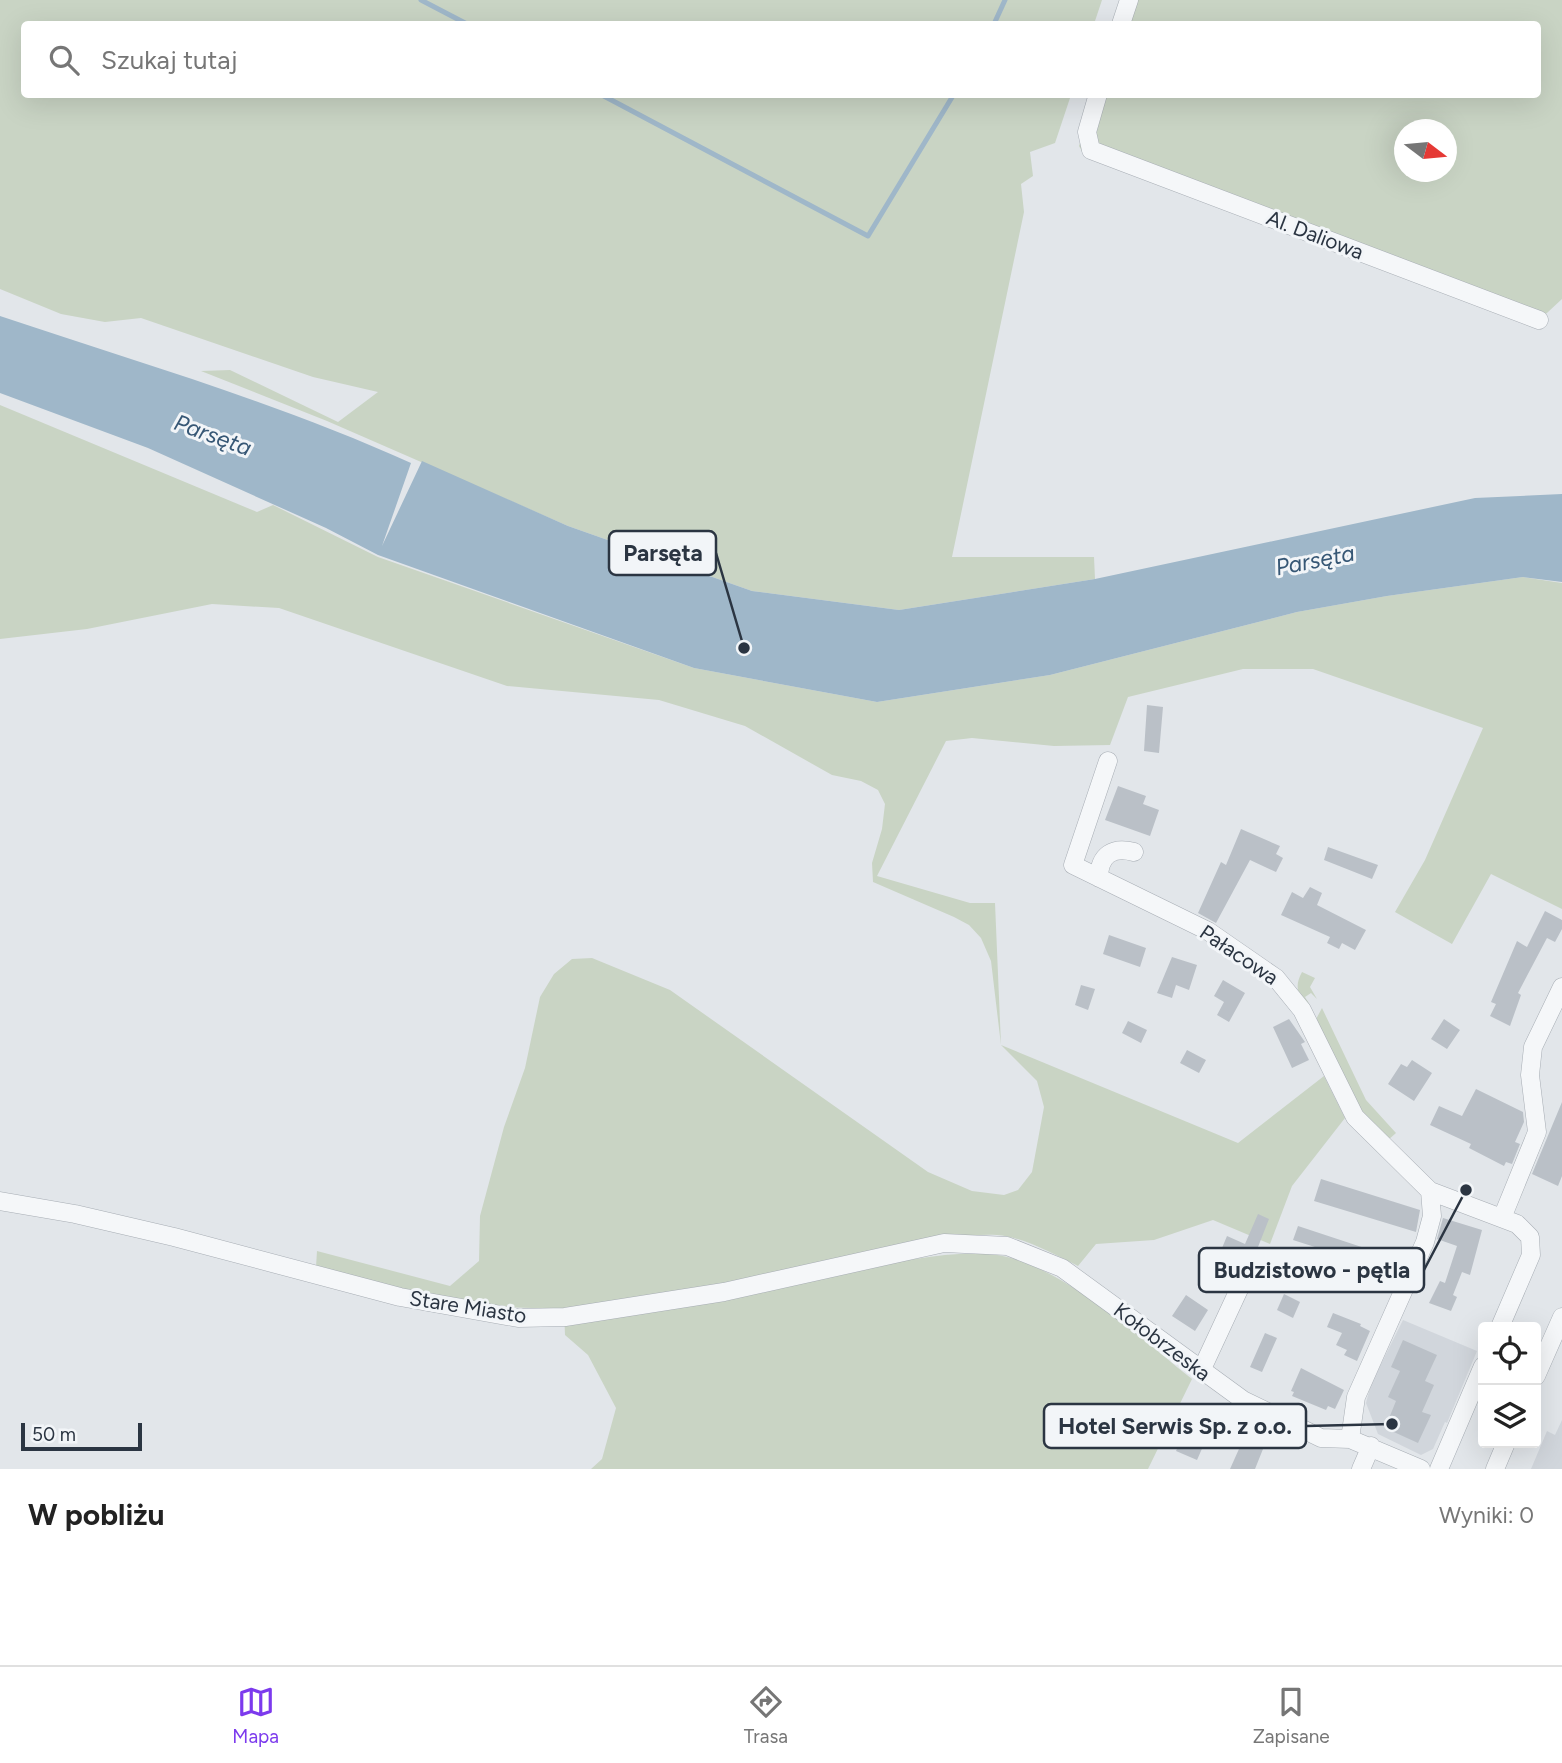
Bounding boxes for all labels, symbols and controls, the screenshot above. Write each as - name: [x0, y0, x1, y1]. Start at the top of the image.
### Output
- search box: [21, 21, 1541, 98]
- icon: search: [45, 41, 83, 79]
- text: Szukaj tutaj: [101, 44, 238, 76]
- north arrow: [1394, 119, 1457, 182]
- street label: Al. Daliowa: [1263, 205, 1367, 264]
- water label: Parsęta: [171, 408, 255, 462]
- callout: Parsęta: [609, 531, 716, 575]
- text: Parsęta: [623, 539, 703, 567]
- water label: Parsęta: [1273, 539, 1357, 581]
- street label: Pałacowa: [1195, 919, 1283, 990]
- callout: Budzistowo - pętla: [1199, 1248, 1424, 1292]
- text: Budzistowo - pętla: [1214, 1256, 1410, 1284]
- street label: Stare Miasto: [408, 1285, 529, 1328]
- street label: Kołobrzeska: [1109, 1297, 1216, 1386]
- map controls: [1478, 1322, 1541, 1448]
- button: locate: [1478, 1322, 1541, 1385]
- button: layers: [1478, 1385, 1541, 1448]
- callout: Hotel Serwis Sp. z o.o.: [1044, 1404, 1306, 1448]
- text: Hotel Serwis Sp. z o.o.: [1058, 1412, 1292, 1440]
- scale bar: [21, 1420, 142, 1452]
- text: 50 m: [32, 1423, 76, 1446]
- text: W pobliżu: [28, 1496, 165, 1533]
- text: Wyniki: 0: [1439, 1501, 1534, 1529]
- tab: Mapa: [232, 1683, 279, 1748]
- tab: Trasa: [744, 1683, 788, 1748]
- tab: Zapisane: [1253, 1683, 1330, 1748]

